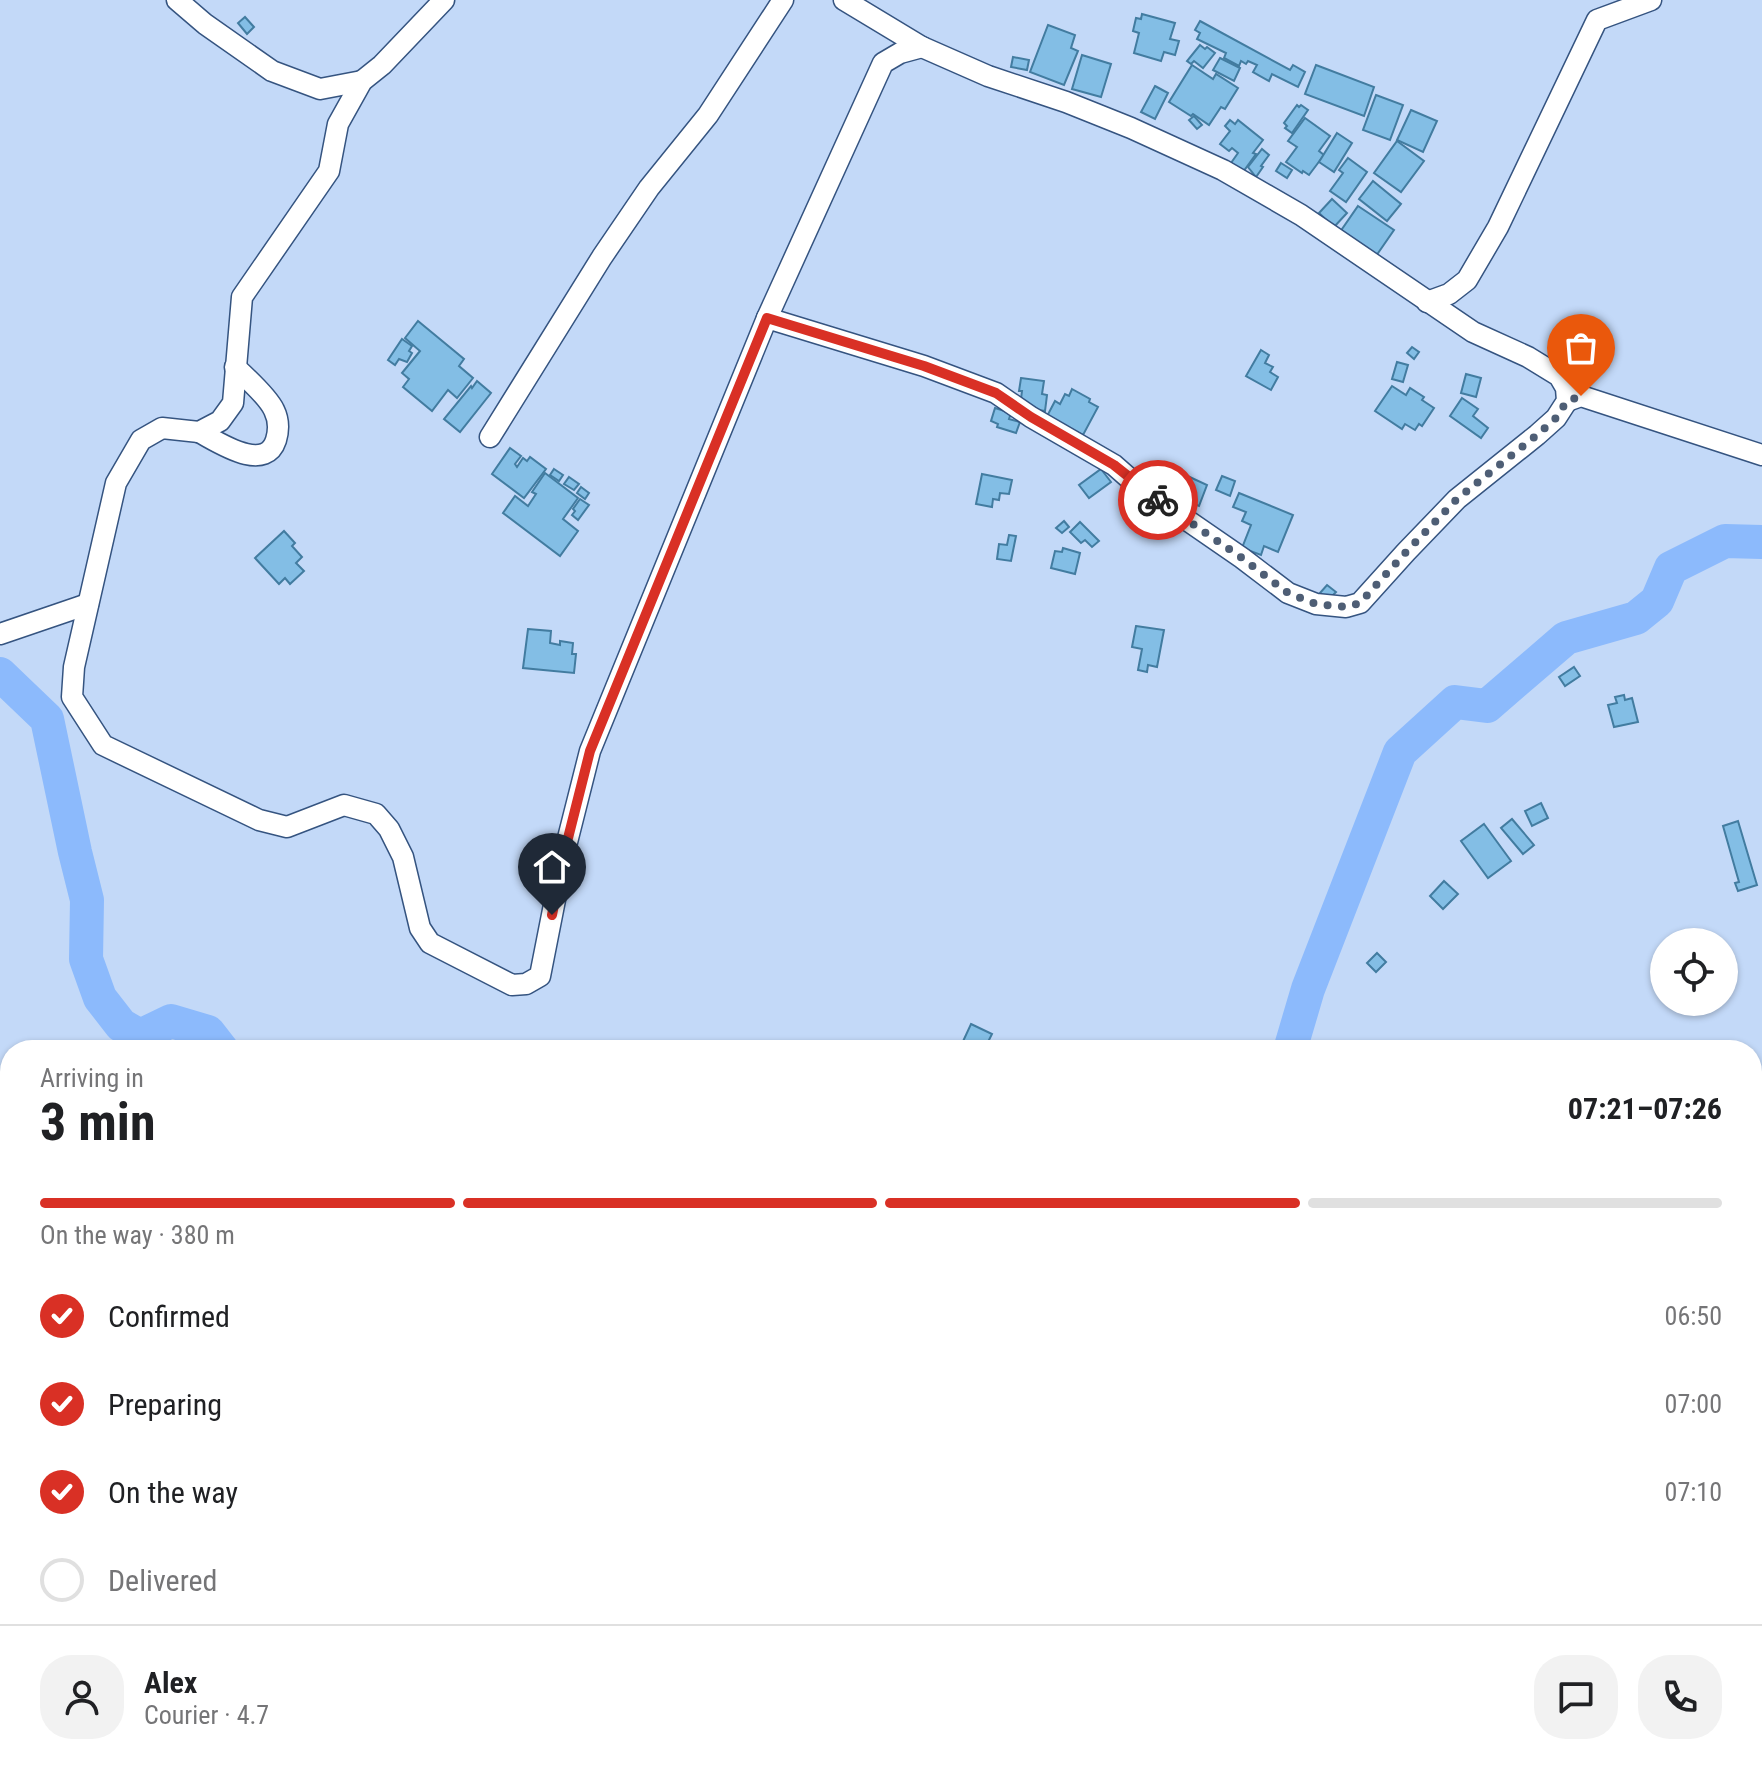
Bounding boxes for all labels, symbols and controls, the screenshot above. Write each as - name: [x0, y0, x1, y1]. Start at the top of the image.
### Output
- pin: [1547, 314, 1615, 396]
- icon: bag: [1559, 326, 1603, 370]
- courier: [1118, 460, 1198, 540]
- icon: bike: [1136, 478, 1180, 522]
- pin: [518, 833, 586, 915]
- icon: home: [530, 845, 574, 889]
- map controls: [1650, 928, 1738, 1016]
- button: locate: [1650, 928, 1738, 1016]
- text: Arriving in: [40, 1063, 144, 1093]
- text: 07:21–07:26: [1568, 1091, 1722, 1126]
- text: 3 min: [40, 1092, 156, 1153]
- text: On the way · 380 m: [40, 1220, 235, 1250]
- icon: check: [40, 1294, 84, 1338]
- text: Confirmed: [108, 1299, 230, 1334]
- text: 06:50: [1665, 1301, 1722, 1331]
- icon: check: [40, 1382, 84, 1426]
- text: Preparing: [108, 1387, 222, 1422]
- text: 07:00: [1665, 1389, 1722, 1419]
- icon: check: [40, 1470, 84, 1514]
- text: On the way: [108, 1475, 238, 1510]
- text: 07:10: [1665, 1477, 1722, 1507]
- text: Delivered: [108, 1563, 217, 1598]
- button: person: [40, 1655, 124, 1739]
- button: chat: [1534, 1655, 1618, 1739]
- button: phone: [1638, 1655, 1722, 1739]
- text: Alex: [144, 1665, 197, 1700]
- text: Courier · 4.7: [144, 1700, 269, 1730]

